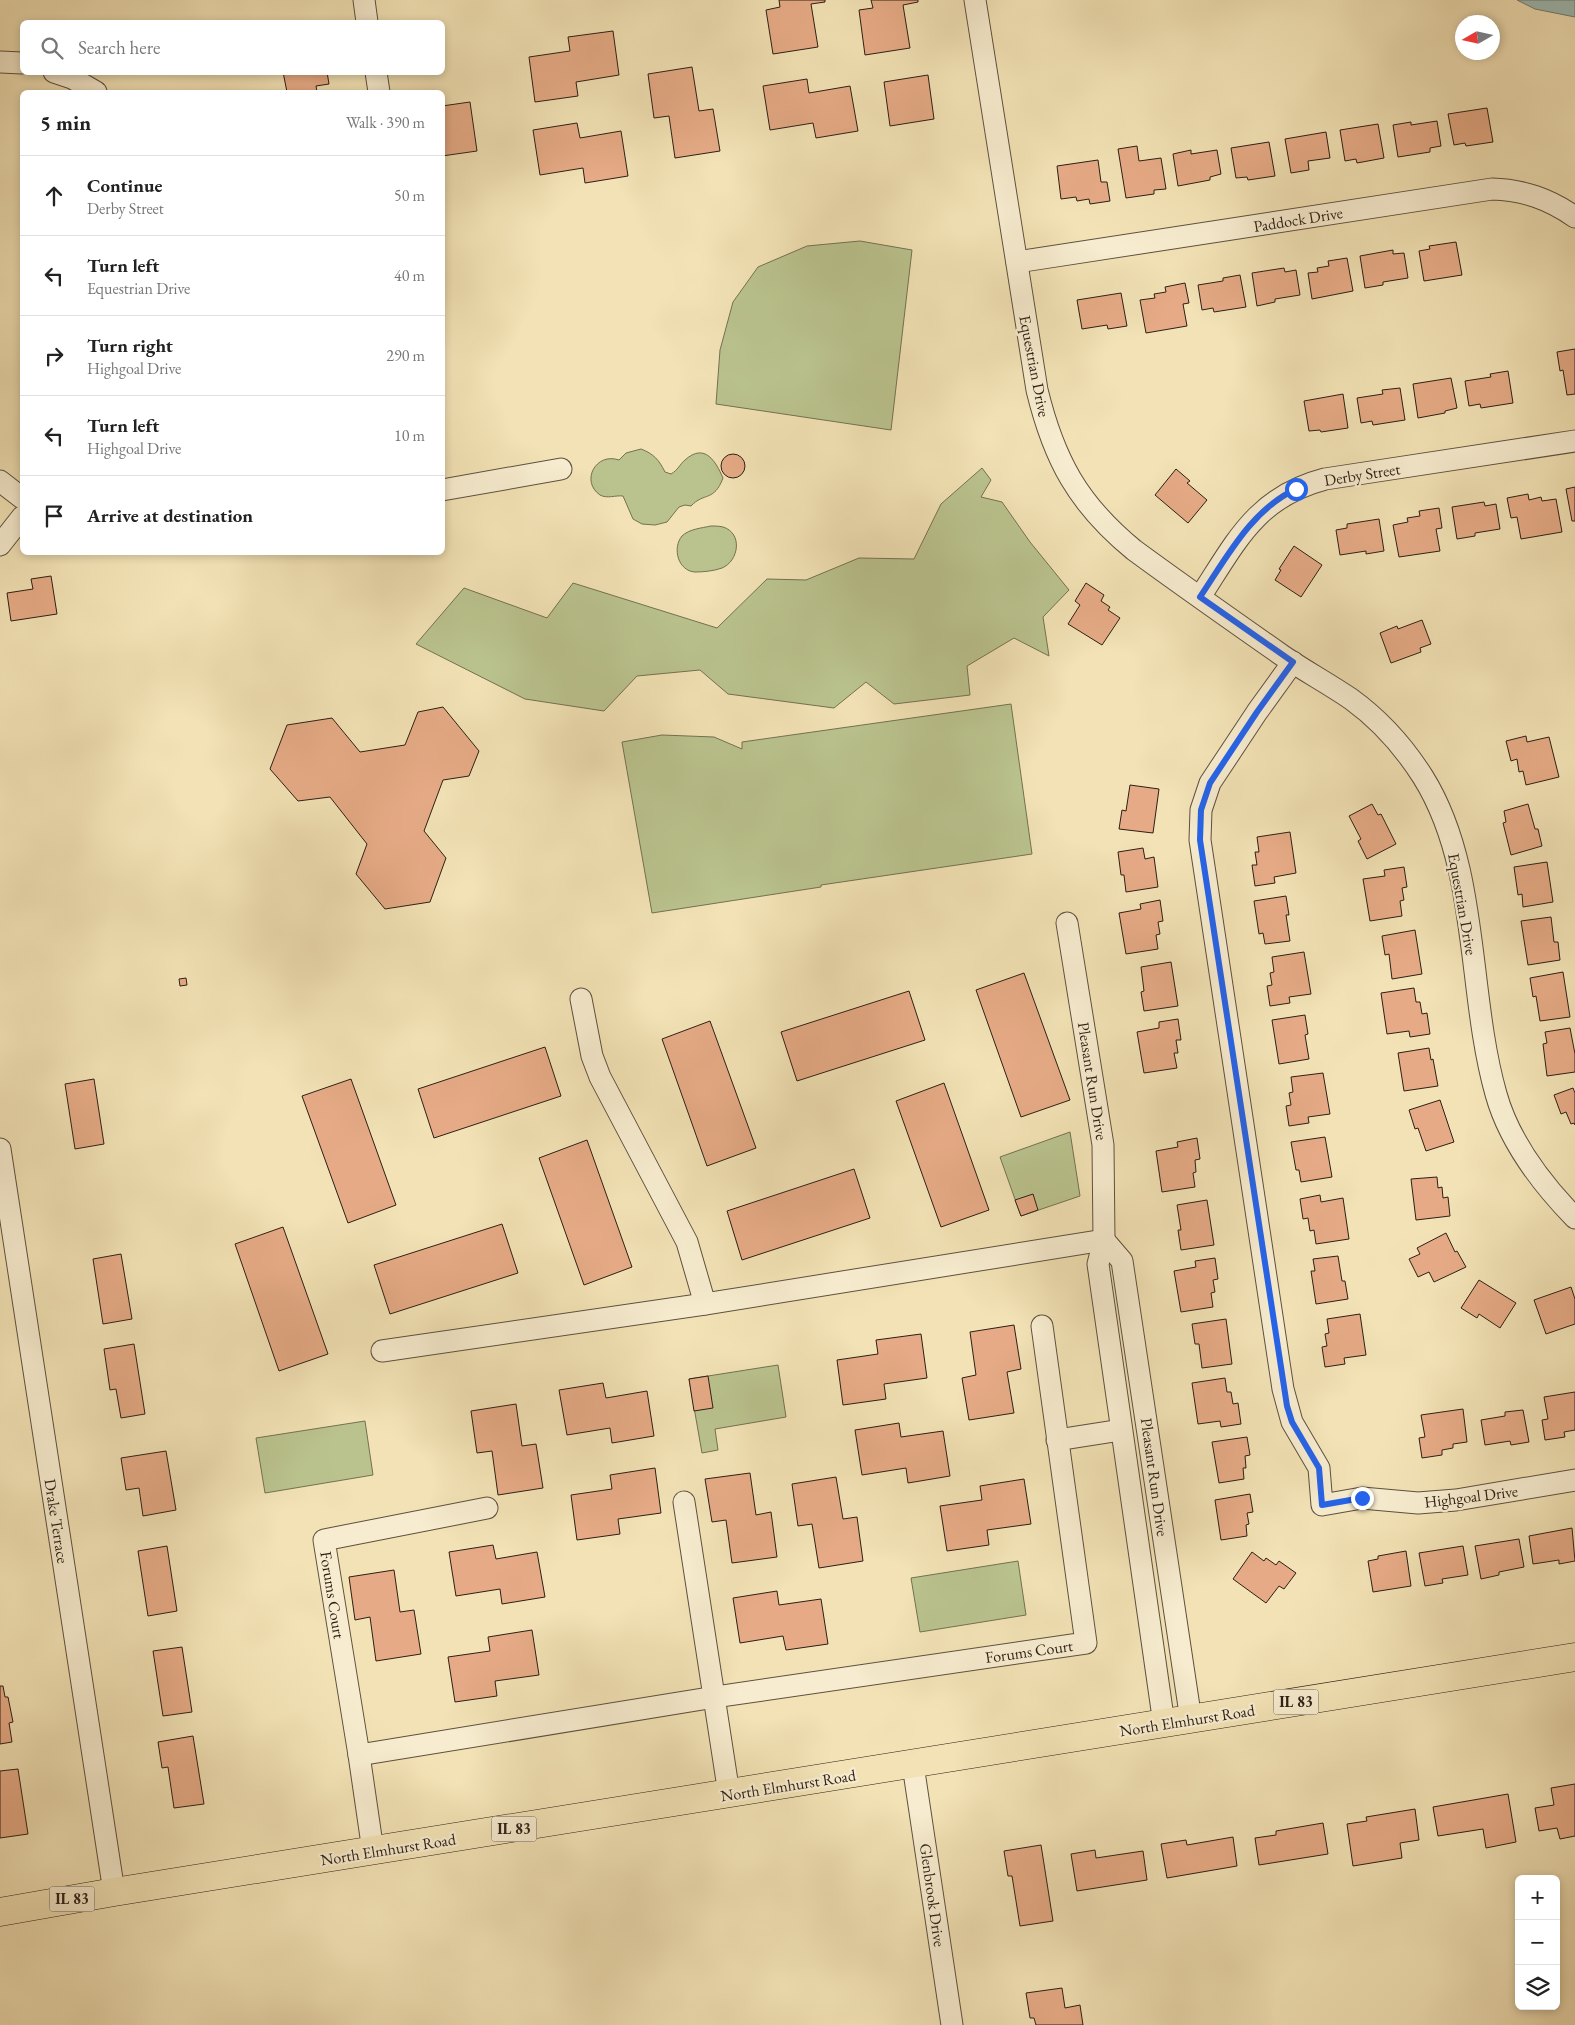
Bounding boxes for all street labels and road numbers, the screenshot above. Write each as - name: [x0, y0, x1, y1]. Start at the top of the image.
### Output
- street label: Paddock Drive: [1252, 202, 1344, 237]
- street label: Equestrian Drive: [1014, 313, 1055, 419]
- street label: Derby Street: [1322, 458, 1402, 491]
- street label: Equestrian Drive: [1443, 851, 1482, 957]
- street label: Pleasant Run Drive: [1073, 1021, 1112, 1142]
- street label: Pleasant Run Drive: [1136, 1417, 1173, 1538]
- street label: Drake Terrace: [39, 1477, 74, 1565]
- street label: Highgoal Drive: [1423, 1480, 1519, 1513]
- street label: Forums Court: [315, 1550, 350, 1640]
- street label: Forums Court: [984, 1635, 1074, 1668]
- road number: IL 83: [1274, 1690, 1318, 1714]
- street label: North Elmhurst Road: [1118, 1699, 1257, 1742]
- street label: North Elmhurst Road: [719, 1764, 858, 1807]
- road number: IL 83: [492, 1816, 536, 1842]
- street label: North Elmhurst Road: [319, 1828, 458, 1871]
- street label: Glenbrook Drive: [915, 1842, 950, 1948]
- road number: IL 83: [50, 1886, 94, 1912]

